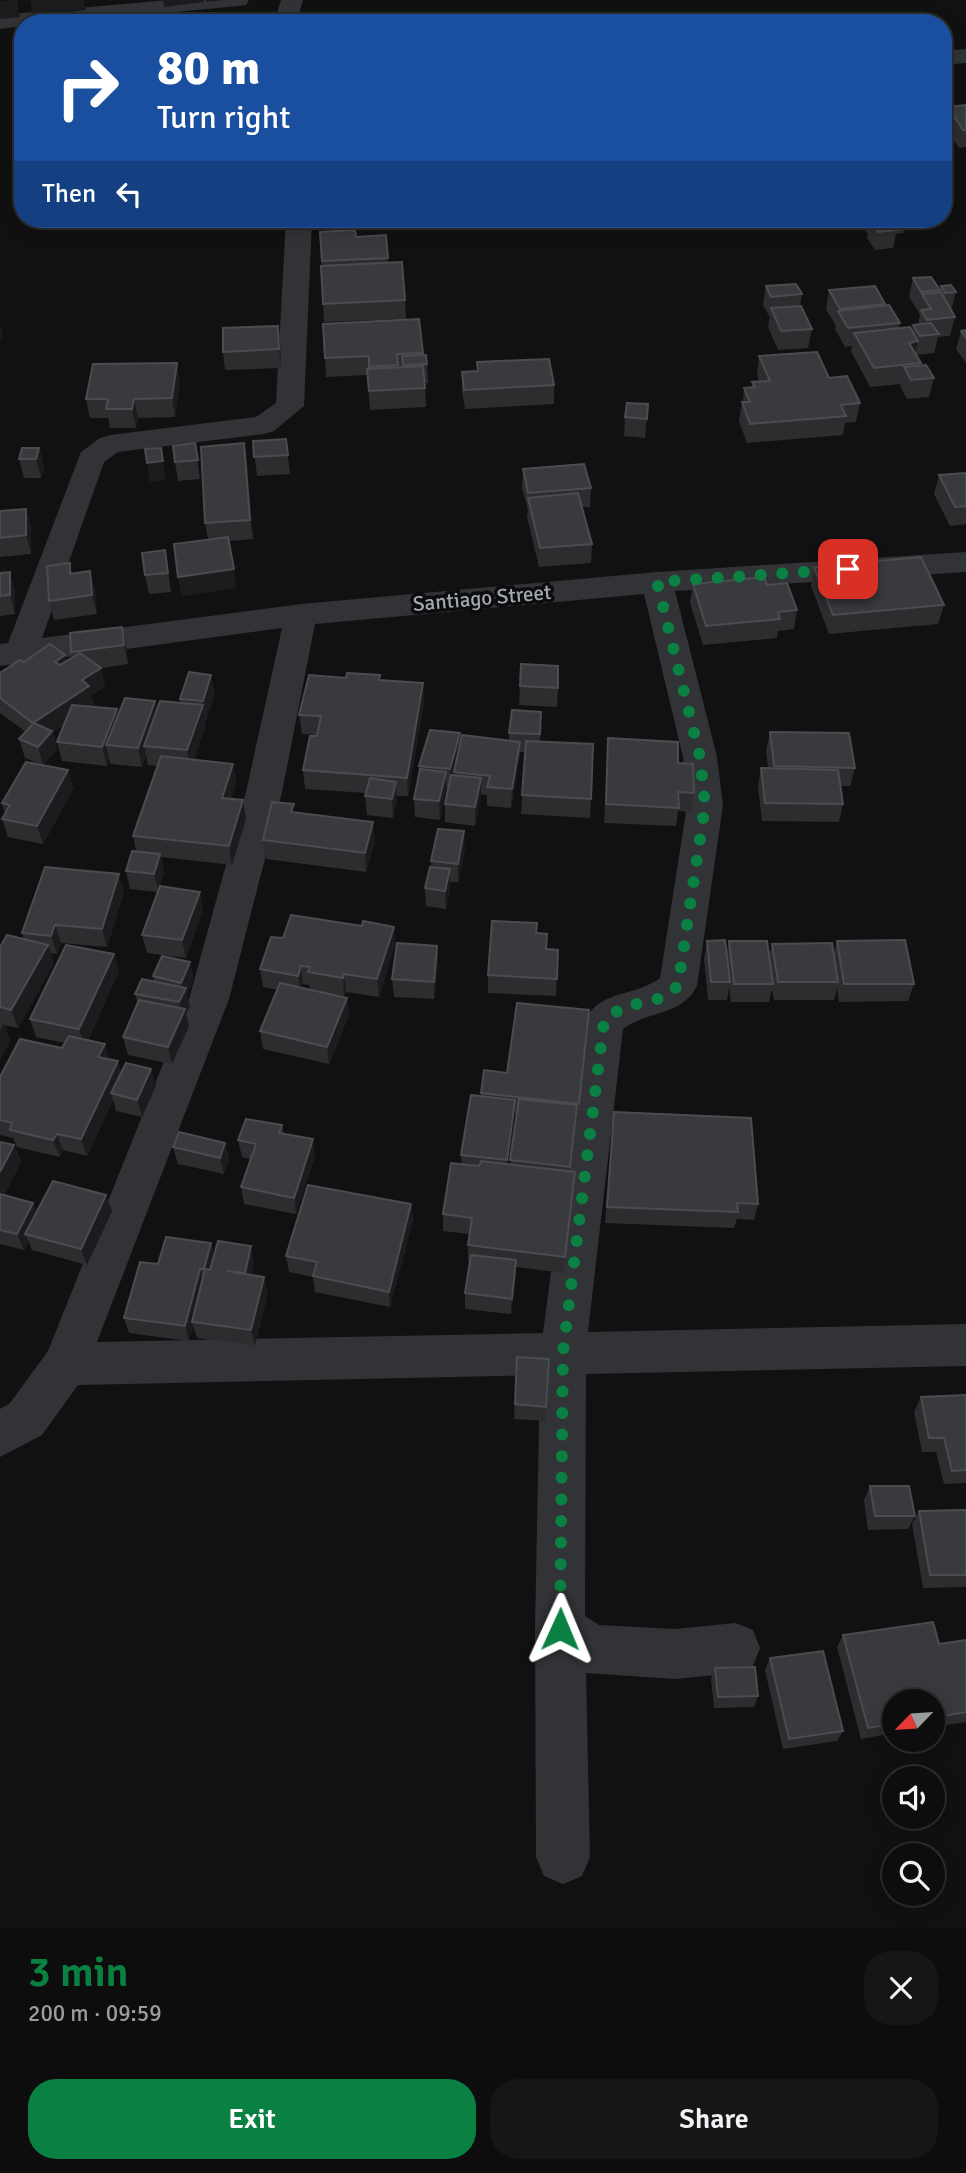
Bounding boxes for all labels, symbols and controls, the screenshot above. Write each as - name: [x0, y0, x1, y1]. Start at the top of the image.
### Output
- text: 80 m: [157, 38, 260, 98]
- icon: right: [42, 42, 133, 133]
- text: Turn right: [157, 98, 290, 137]
- icon: left: [110, 175, 148, 213]
- text: Then: [42, 178, 96, 210]
- pin: [818, 539, 878, 599]
- icon: arrive: [829, 550, 867, 588]
- street label: Santiago Street: [412, 579, 552, 617]
- position arrow: [523, 1592, 597, 1666]
- north arrow: [882, 1689, 945, 1752]
- map controls: [882, 1689, 945, 1906]
- button: sound: [882, 1766, 945, 1829]
- button: search: [882, 1843, 945, 1906]
- text: 3 min: [28, 1947, 129, 1998]
- button: close: [864, 1951, 938, 2025]
- text: 200 m · 09:59: [28, 1999, 162, 2028]
- button: Exit: [28, 2079, 476, 2159]
- button: Share: [490, 2079, 938, 2159]

